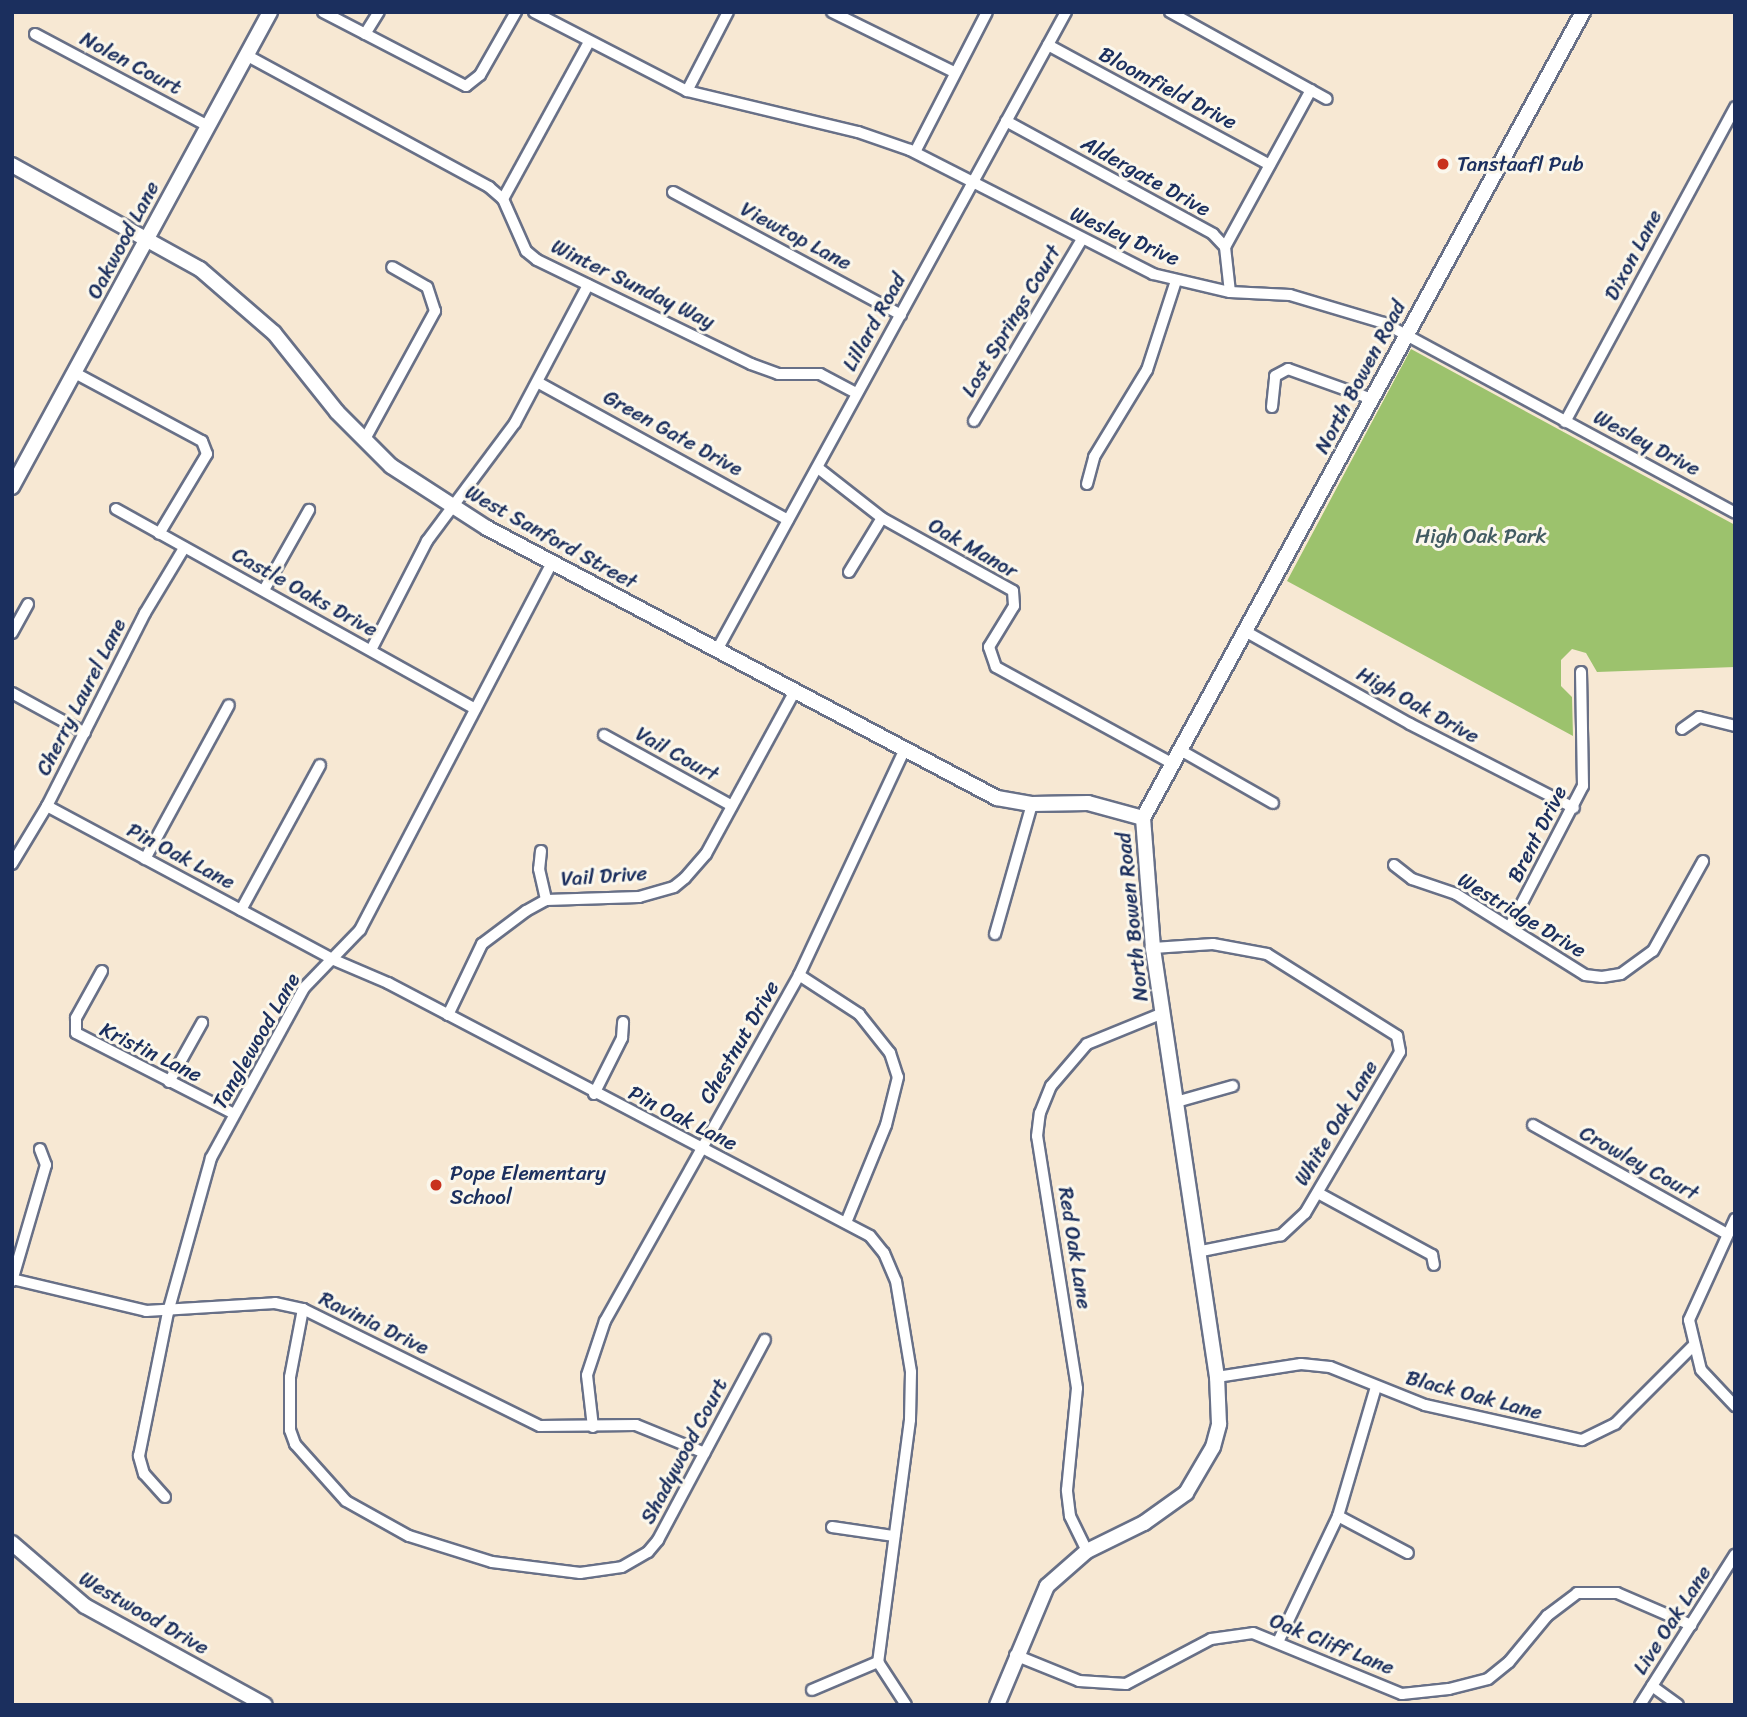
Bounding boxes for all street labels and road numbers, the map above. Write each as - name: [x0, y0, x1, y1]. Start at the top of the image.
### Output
- street label: Nolen Court: [76, 26, 186, 100]
- street label: Bloomfield Drive: [1095, 41, 1241, 135]
- street label: Aldergate Drive: [1077, 130, 1215, 222]
- street label: Oakwood Lane: [81, 177, 165, 303]
- street label: Viewtop Lane: [736, 196, 856, 276]
- street label: Wesley Drive: [1066, 201, 1184, 271]
- street label: Dixon Lane: [1599, 205, 1667, 305]
- street label: Winter Sunday Way: [547, 234, 719, 334]
- street label: Lost Springs Court: [956, 240, 1066, 402]
- street label: Lillard Road: [837, 269, 911, 375]
- street label: North Bowen Road: [1309, 296, 1411, 458]
- street label: Green Gate Drive: [598, 384, 748, 482]
- street label: Wesley Drive: [1589, 404, 1705, 482]
- street label: West Sanford Street: [461, 479, 641, 595]
- street label: Oak Manor: [924, 512, 1022, 584]
- street label: Castle Oaks Drive: [228, 542, 382, 642]
- street label: Cherry Laurel Lane: [31, 614, 131, 780]
- street label: High Oak Drive: [1352, 661, 1484, 749]
- street label: Vail Court: [631, 721, 723, 787]
- street label: Brent Drive: [1502, 781, 1572, 887]
- street label: Pin Oak Lane: [123, 817, 239, 895]
- street label: North Bowen Road: [1111, 831, 1153, 1003]
- street label: Vail Drive: [560, 860, 648, 892]
- street label: Westridge Drive: [1453, 867, 1591, 963]
- street label: Tanglewood Lane: [207, 968, 305, 1114]
- street label: Chestnut Drive: [694, 976, 784, 1108]
- street label: Kristin Lane: [96, 1017, 206, 1087]
- street label: White Oak Lane: [1289, 1056, 1383, 1190]
- street label: Pin Oak Lane: [625, 1080, 741, 1156]
- street label: Crowley Court: [1575, 1120, 1703, 1206]
- street label: Red Oak Lane: [1053, 1185, 1097, 1311]
- street label: Ravinia Drive: [315, 1285, 433, 1361]
- street label: Black Oak Lane: [1403, 1365, 1545, 1425]
- street label: Shadywood Court: [635, 1374, 733, 1528]
- street label: Live Oak Lane: [1627, 1561, 1717, 1679]
- street label: Westwood Drive: [75, 1566, 213, 1660]
- street label: Oak Cliff Lane: [1266, 1608, 1398, 1680]

